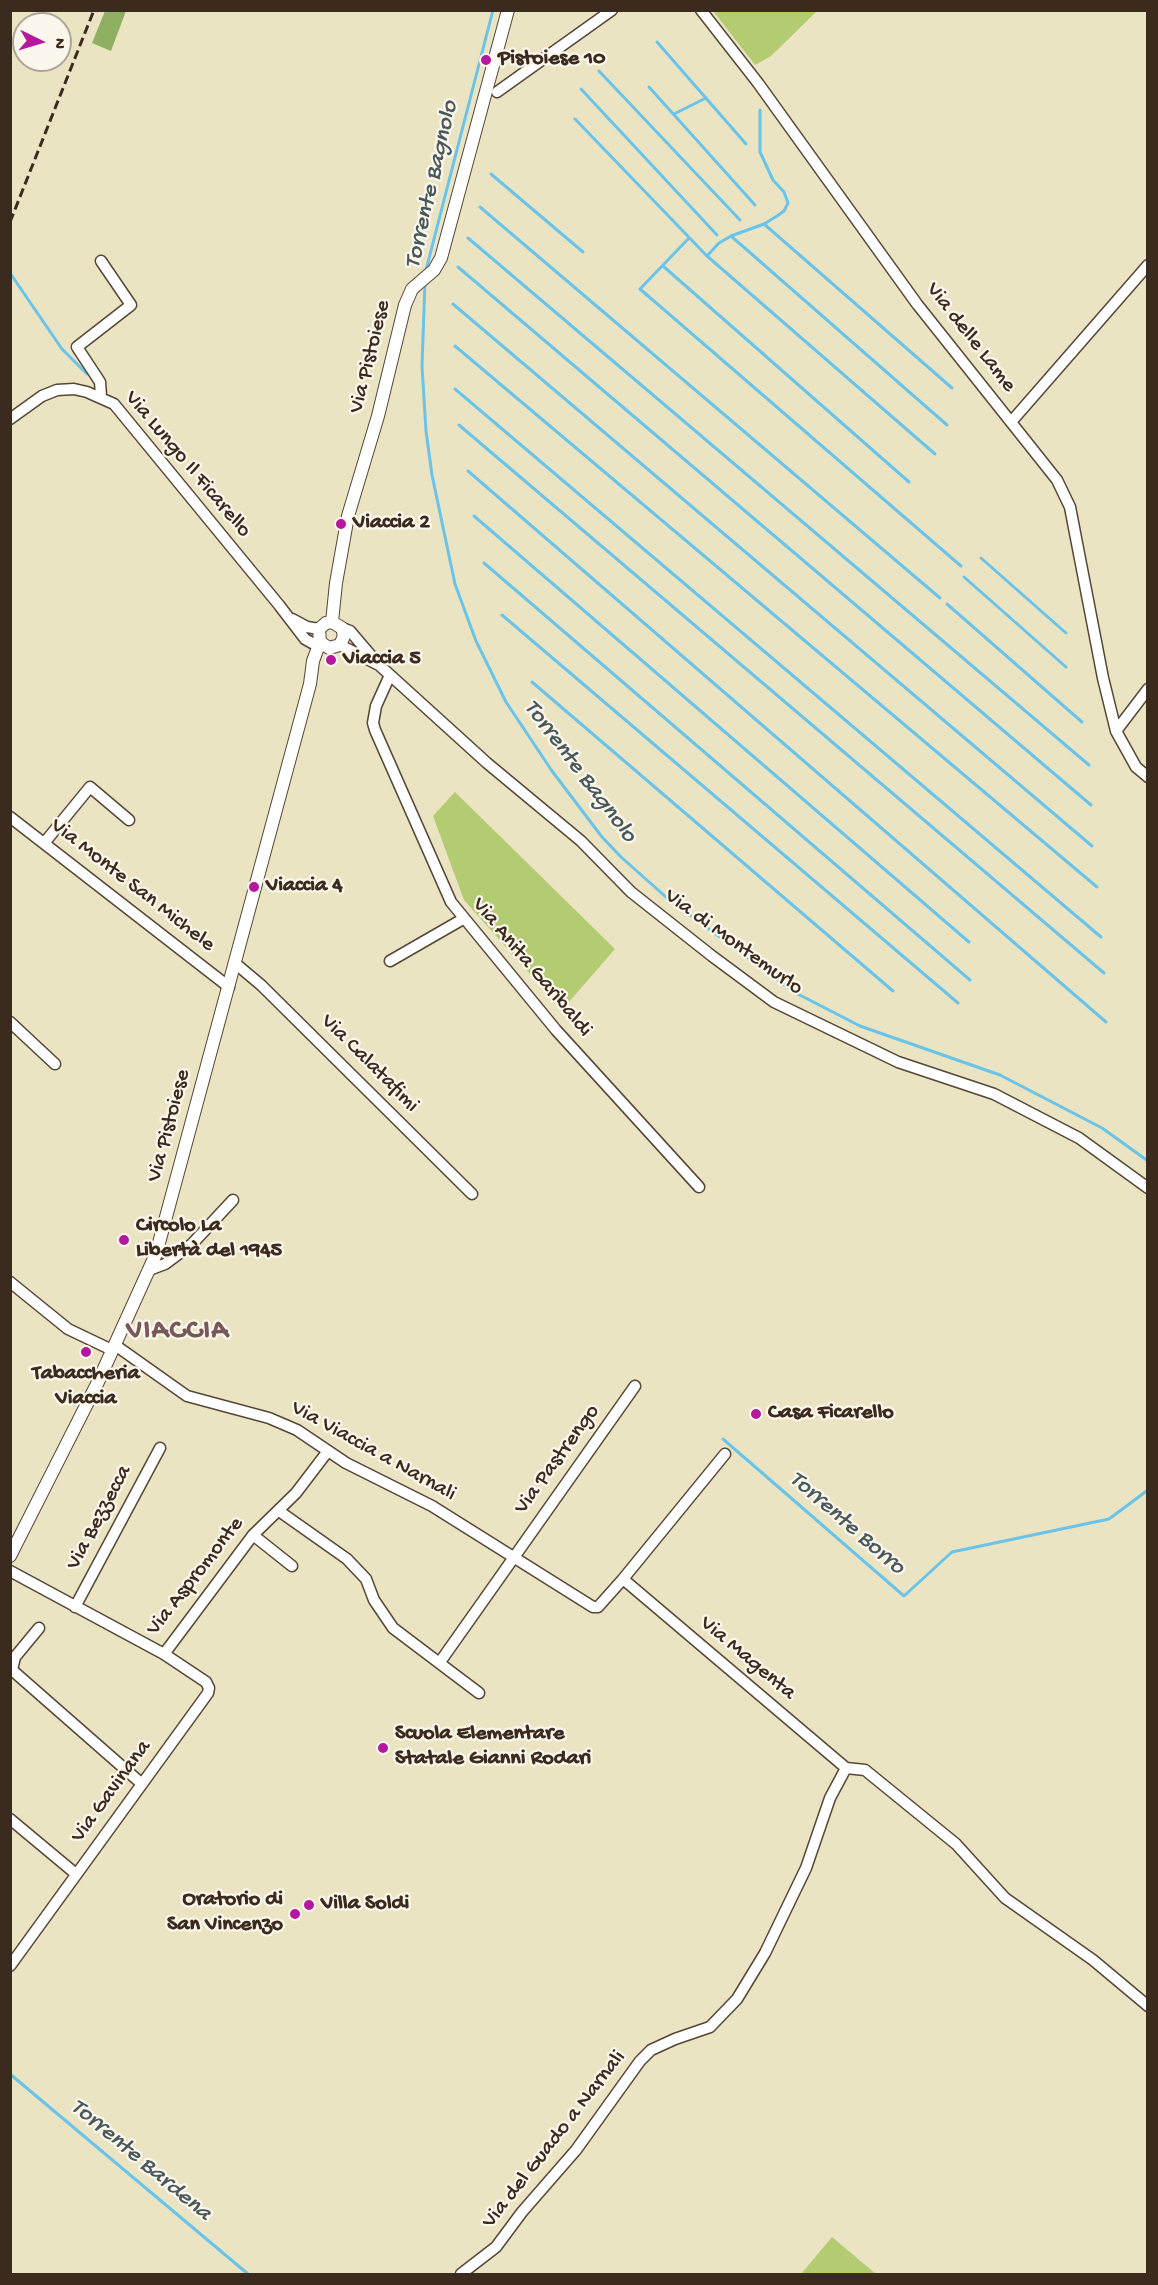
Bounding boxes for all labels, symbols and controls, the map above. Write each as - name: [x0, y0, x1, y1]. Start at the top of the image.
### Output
- north arrow: [12, 12, 72, 72]
- text: N: [49, 37, 68, 49]
- place label: Pistoiese 10: [498, 47, 606, 73]
- marker: Pistoiese 10: [479, 53, 493, 67]
- water label: Torrente Bagnolo: [400, 98, 466, 272]
- street label: Via delle Lame: [919, 278, 1021, 398]
- street label: Via Pistoiese: [344, 298, 398, 416]
- street label: Via Lungo Il Ficarello: [118, 386, 256, 544]
- place label: Viaccia 2: [353, 511, 430, 537]
- marker: Viaccia 2: [334, 517, 348, 531]
- place label: Viaccia 5: [343, 647, 421, 673]
- marker: Viaccia 5: [324, 653, 338, 667]
- water label: Torrente Bagnolo: [516, 695, 642, 849]
- street label: Via Monte San Michele: [44, 813, 220, 959]
- place label: Viaccia 4: [266, 874, 343, 900]
- marker: Viaccia 4: [247, 880, 261, 894]
- street label: Via di Montemurlo: [659, 884, 807, 1002]
- street label: Via Anita Garibaldi: [465, 893, 597, 1043]
- street label: Via Calatafimi: [314, 1009, 424, 1119]
- street label: Via Pistoiese: [142, 1067, 198, 1185]
- place label: Circolo La Libertà del 1945: [136, 1214, 282, 1266]
- marker: Circolo La Libertà del 1945: [117, 1233, 131, 1247]
- district label: VIACCIA: [127, 1316, 229, 1350]
- marker: Tabaccheria Viaccia: [79, 1345, 93, 1359]
- place label: Tabaccheria Viaccia: [32, 1362, 140, 1414]
- street label: Via Viaccia a Narnali: [286, 1396, 460, 1508]
- street label: Via Pastrengo: [509, 1400, 607, 1520]
- place label: Casa Ficarello: [768, 1401, 894, 1427]
- marker: Casa Ficarello: [749, 1407, 763, 1421]
- street label: Via Bezzecca: [61, 1461, 139, 1575]
- water label: Torrente Borro: [782, 1466, 910, 1582]
- street label: Via Aspromonte: [141, 1512, 251, 1642]
- street label: Via Magenta: [694, 1611, 800, 1707]
- place label: Scuola Elementare Statale Gianni Rodari: [395, 1722, 591, 1774]
- street label: Via Gavinana: [66, 1736, 158, 1848]
- marker: Scuola Elementare Statale Gianni Rodari: [376, 1741, 390, 1755]
- place label: Oratorio di San Vincenzo: [167, 1888, 283, 1940]
- place label: Villa Soldi: [321, 1892, 409, 1918]
- marker: Villa Soldi: [302, 1898, 316, 1912]
- marker: Oratorio di San Vincenzo: [288, 1907, 302, 1921]
- street label: Via del Guado a Narnali: [477, 2046, 633, 2234]
- water label: Torrente Bardena: [63, 2094, 217, 2228]

